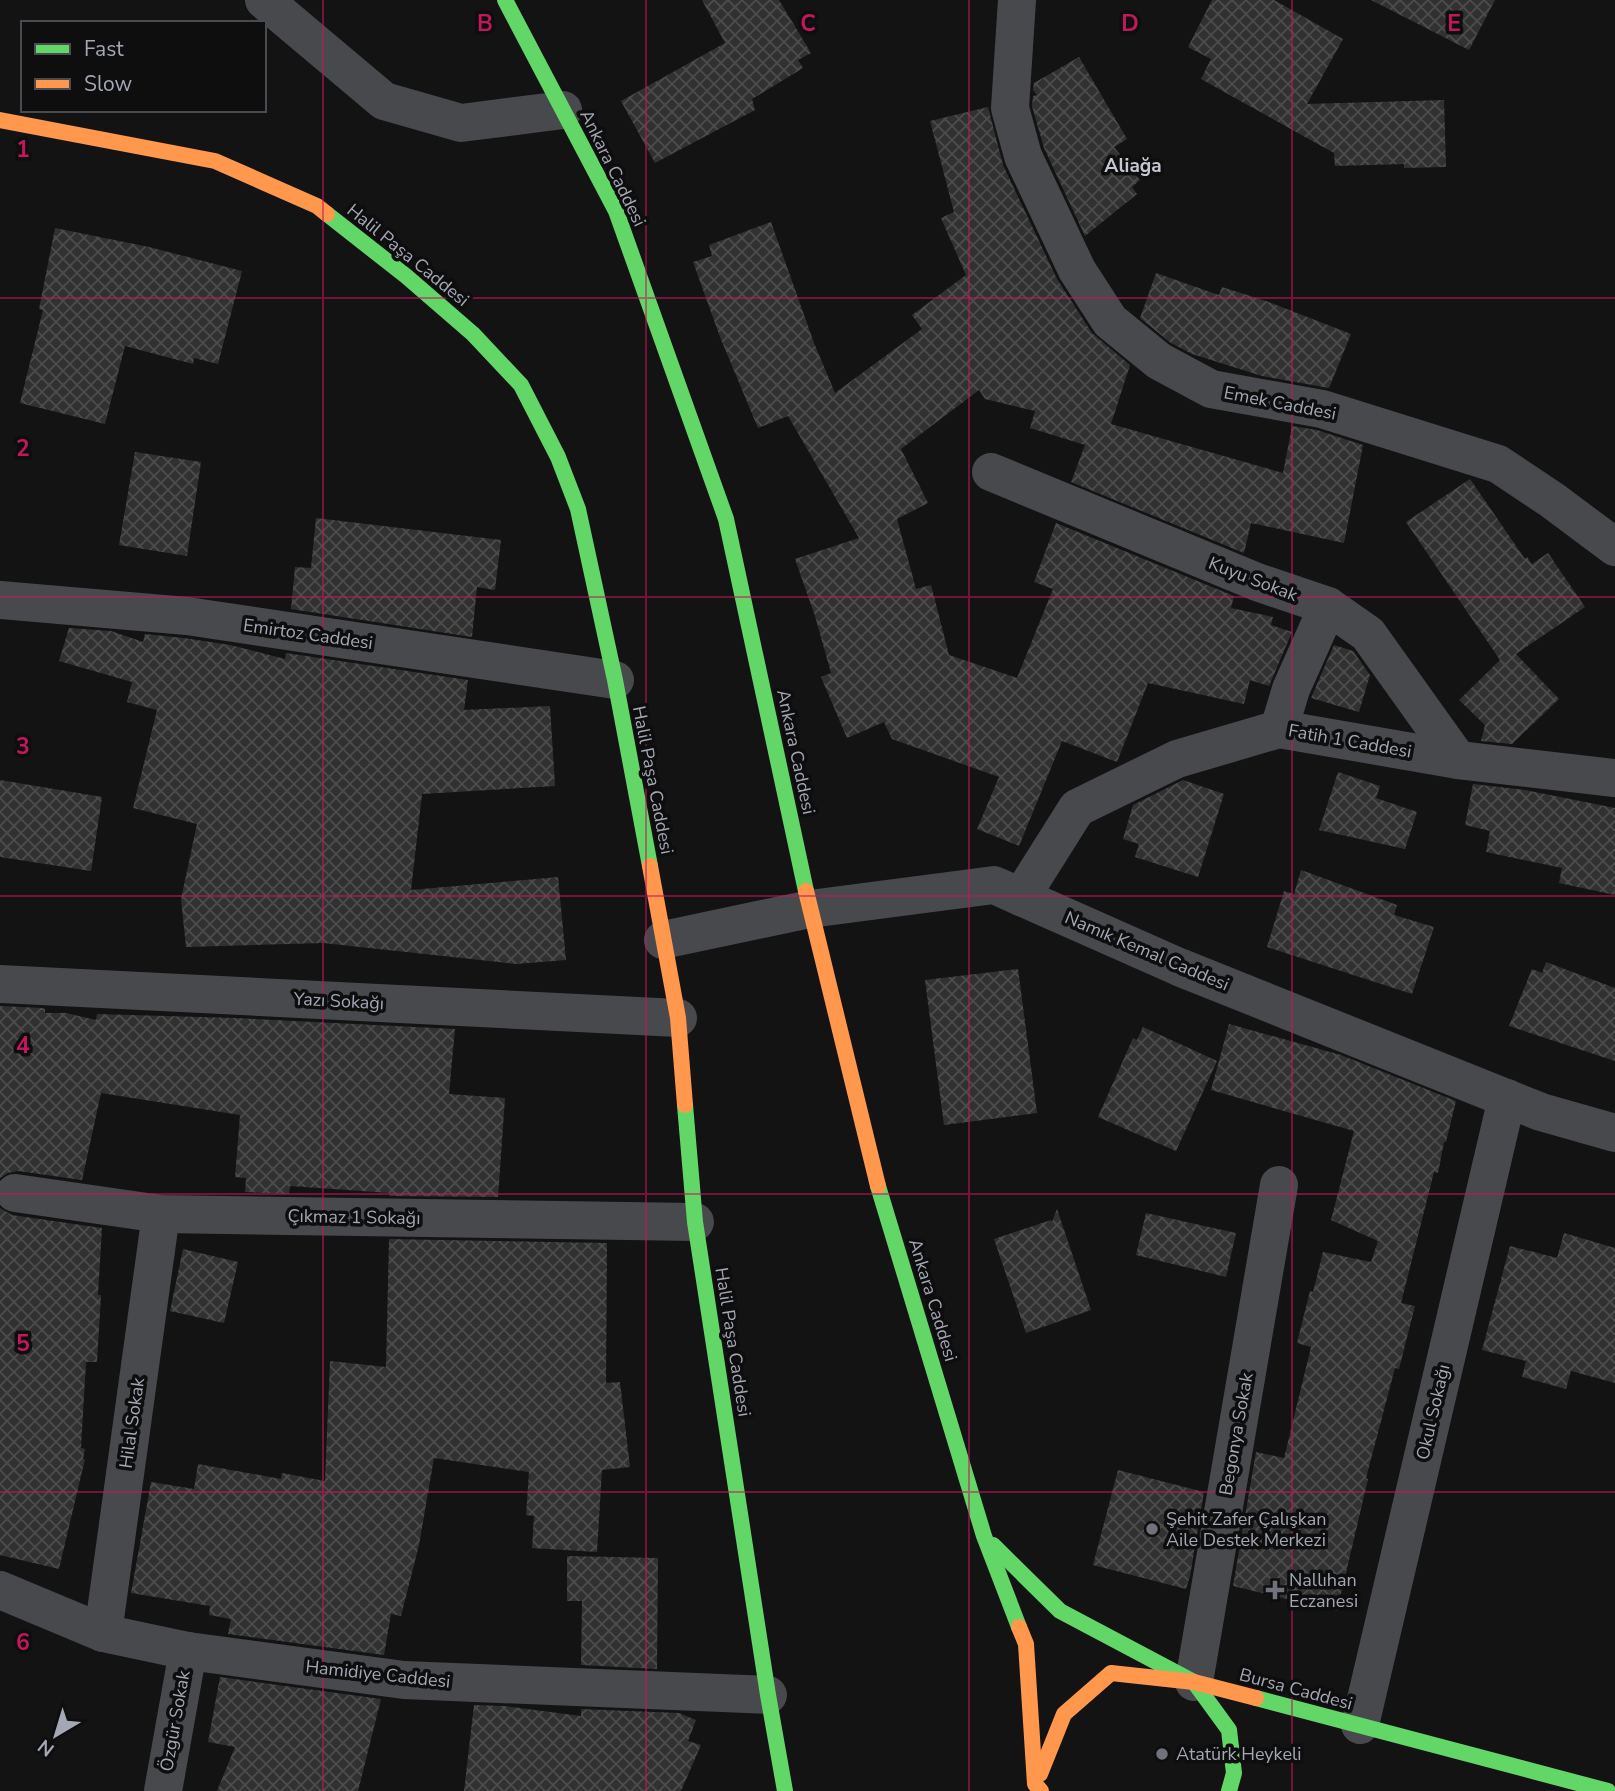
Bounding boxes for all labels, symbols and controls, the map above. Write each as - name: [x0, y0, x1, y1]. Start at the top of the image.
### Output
- text: B: [477, 8, 493, 39]
- text: C: [800, 8, 816, 39]
- text: D: [1121, 8, 1139, 39]
- text: E: [1447, 8, 1461, 39]
- legend: [21, 21, 266, 112]
- text: Fast: [84, 35, 124, 63]
- text: Slow: [84, 70, 133, 98]
- street label: Ankara Caddesi: [574, 106, 652, 230]
- text: 1: [16, 134, 30, 165]
- district label: Aliağa: [1104, 153, 1162, 179]
- street label: Halil Paşa Caddesi: [342, 198, 474, 312]
- street label: Emek Caddesi: [1222, 380, 1338, 426]
- text: 2: [16, 433, 30, 464]
- street label: Kuyu Sokak: [1205, 551, 1302, 607]
- street label: Emirtoz Caddesi: [242, 613, 374, 655]
- street label: Ankara Caddesi: [771, 687, 821, 817]
- street label: Halil Paşa Caddesi: [627, 704, 679, 856]
- street label: Fatih 1 Caddesi: [1287, 718, 1413, 764]
- text: 3: [16, 731, 30, 762]
- street label: Namık Kemal Caddesi: [1061, 905, 1233, 997]
- street label: Yazı Sokağı: [292, 987, 385, 1015]
- text: 4: [16, 1030, 30, 1061]
- street label: Çıkmaz 1 Sokağı: [287, 1204, 421, 1230]
- street label: Ankara Caddesi: [903, 1236, 963, 1364]
- street label: Halil Paşa Caddesi: [709, 1266, 757, 1418]
- text: 5: [16, 1328, 30, 1359]
- street label: Okul Sokağı: [1410, 1362, 1456, 1462]
- street label: Begonya Sokak: [1213, 1370, 1259, 1497]
- street label: Hilal Sokak: [114, 1375, 150, 1470]
- place label: Şehit Zafer Çalışkan Aile Destek Merkezi: [1166, 1507, 1327, 1552]
- marker: Şehit Zafer Çalışkan Aile Destek Merkezi: [1144, 1521, 1160, 1537]
- place label: Nallıhan Eczanesi: [1289, 1568, 1358, 1613]
- marker: Nallıhan Eczanesi: [1267, 1582, 1283, 1598]
- text: 6: [16, 1627, 30, 1658]
- street label: Hamidiye Caddesi: [304, 1654, 452, 1694]
- street label: Bursa Caddesi: [1237, 1662, 1355, 1716]
- street label: Özgür Sokak: [154, 1668, 196, 1773]
- north arrow: [21, 1700, 91, 1770]
- text: N: [33, 1733, 60, 1762]
- place label: Atatürk Heykeli: [1176, 1742, 1301, 1766]
- marker: Atatürk Heykeli: [1154, 1746, 1170, 1762]

